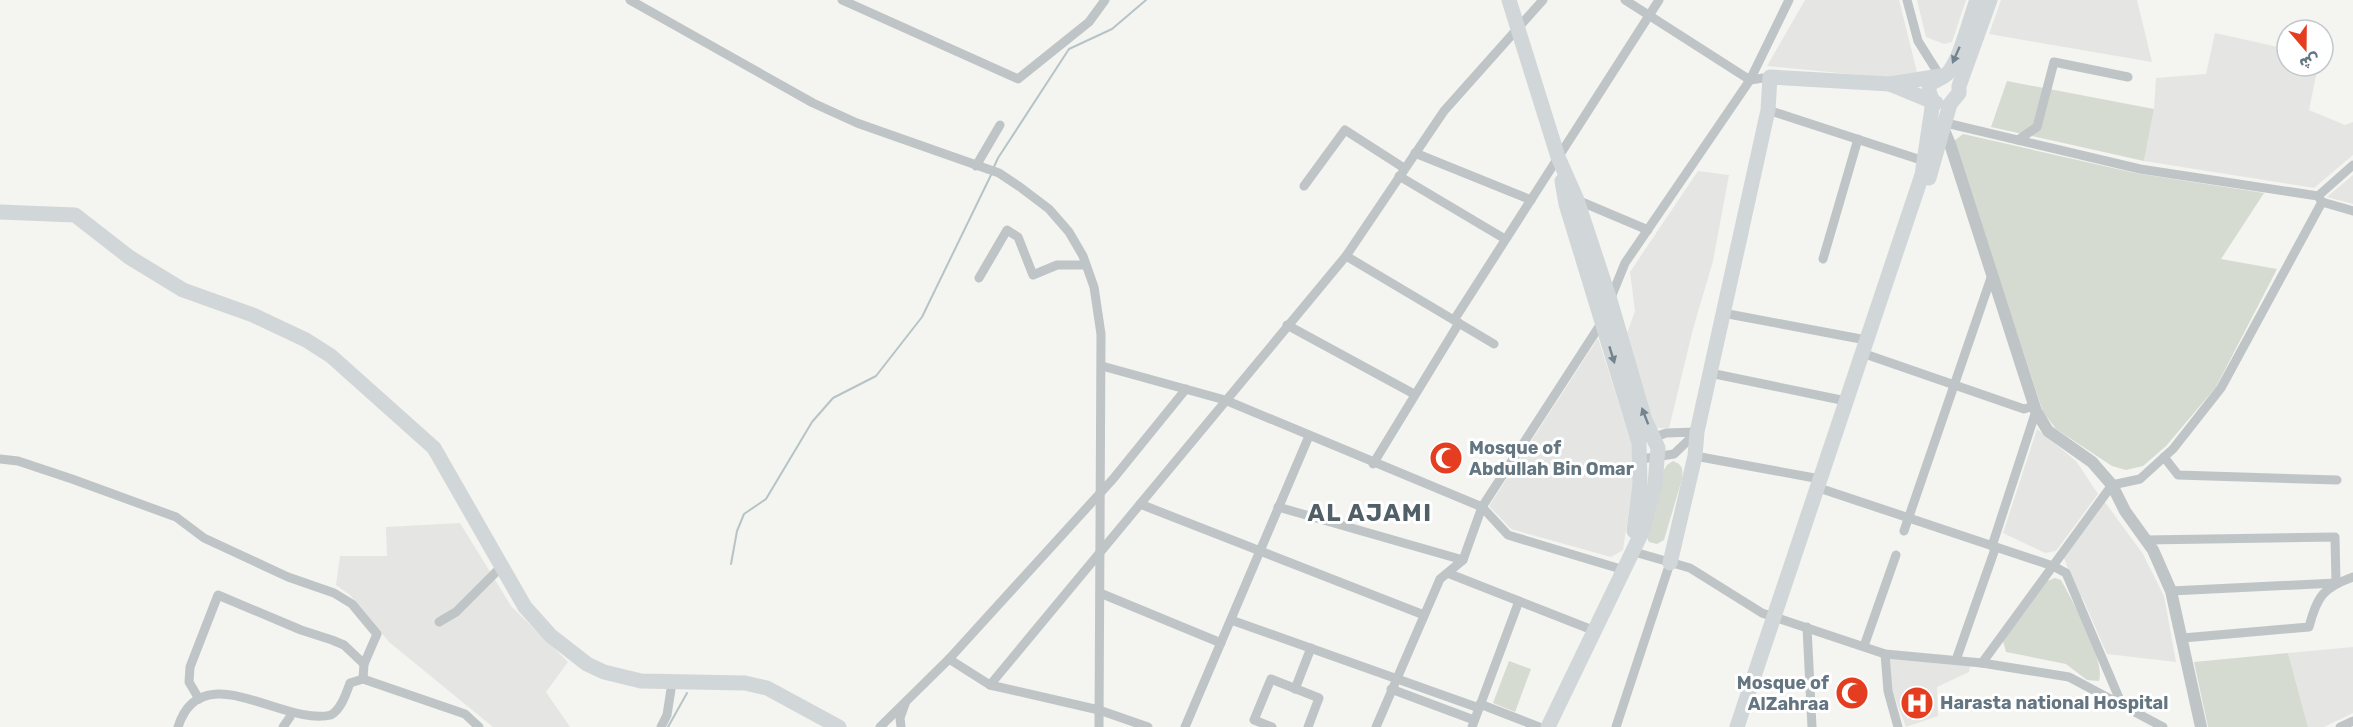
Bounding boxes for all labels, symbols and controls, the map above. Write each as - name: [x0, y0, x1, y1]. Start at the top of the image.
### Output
- north arrow: [2275, 18, 2335, 78]
- one-way arrow: [1952, 46, 1961, 63]
- text: ش: [2297, 49, 2323, 74]
- one-way arrow: [1608, 346, 1617, 364]
- one-way arrow: [1640, 407, 1649, 425]
- place label: Mosque of Abdullah Bin Omar: [1469, 437, 1634, 480]
- mosque icon: Mosque of Abdullah Bin Omar: [1428, 440, 1464, 476]
- district label: AL AJAMI: [1308, 499, 1432, 527]
- place label: Mosque of AlZahraa: [1737, 672, 1829, 715]
- mosque icon: Mosque of AlZahraa: [1834, 675, 1870, 711]
- hospital icon: Harasta national Hospital: [1899, 685, 1935, 721]
- place label: Harasta national Hospital: [1940, 692, 2168, 714]

